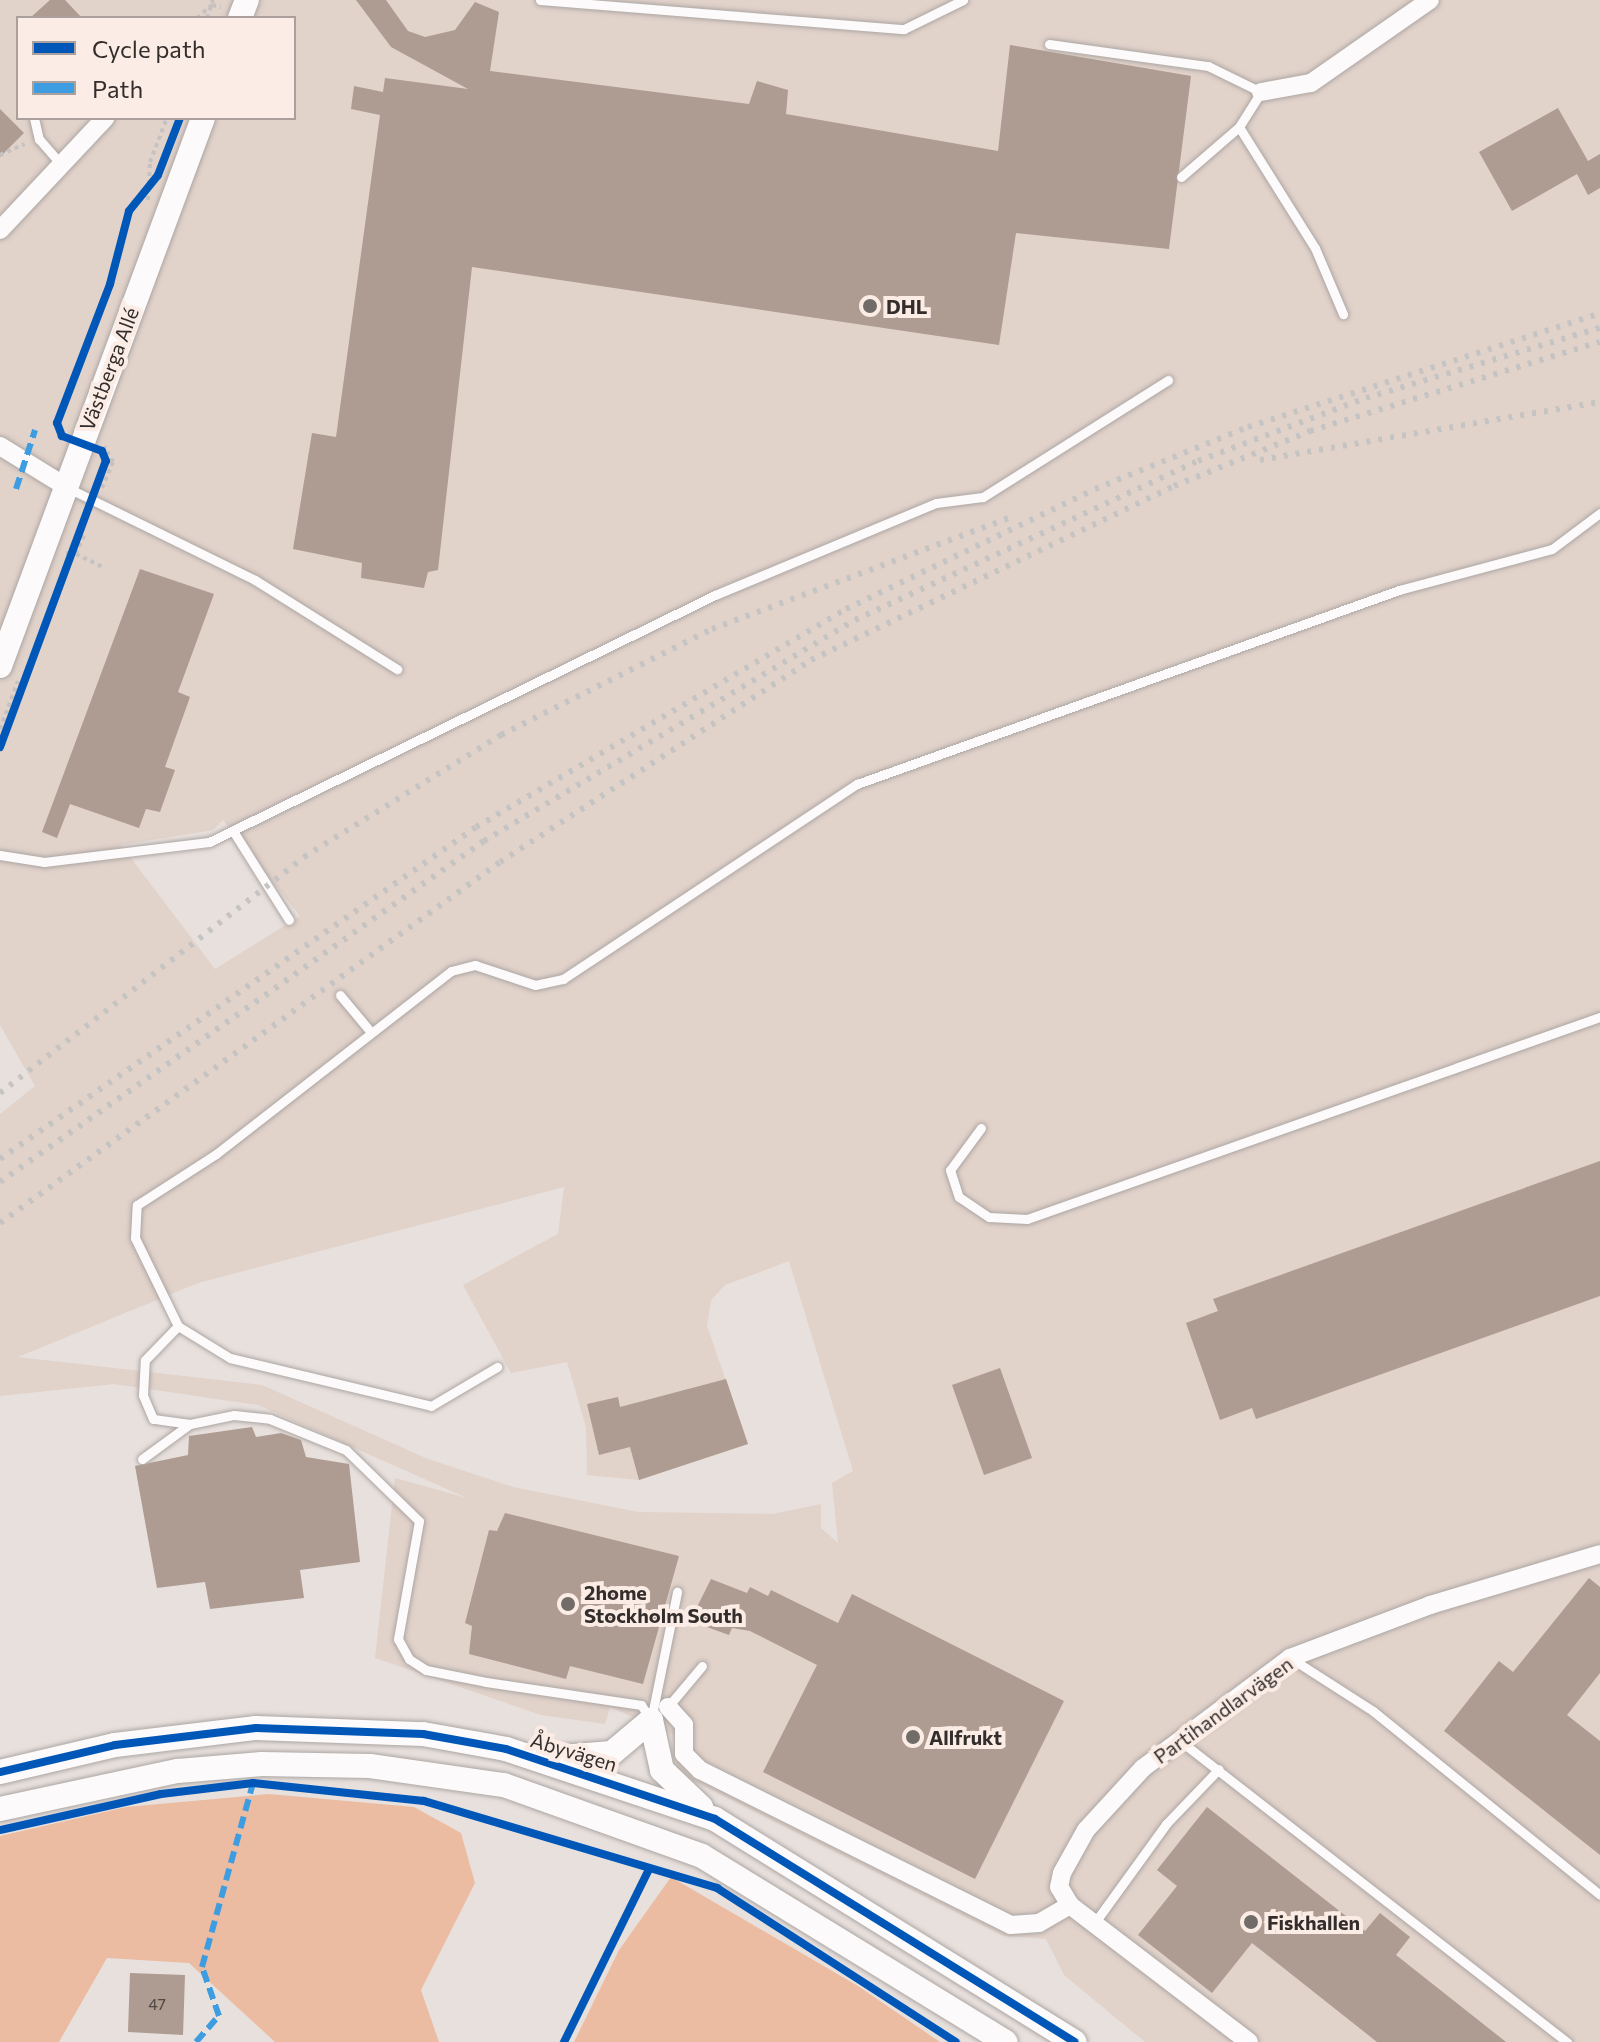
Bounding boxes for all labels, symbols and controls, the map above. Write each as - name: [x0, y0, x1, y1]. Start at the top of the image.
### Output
- legend: [16, 16, 296, 120]
- text: Cycle path: [92, 34, 206, 63]
- text: Path: [92, 74, 143, 103]
- place label: DHL: [886, 294, 927, 318]
- marker: DHL: [861, 297, 879, 315]
- street label: Västberga Allé: [74, 304, 144, 434]
- place label: 2home Stockholm South: [584, 1580, 743, 1627]
- marker: 2home Stockholm South: [559, 1595, 577, 1613]
- street label: Partihandlarvägen: [1149, 1652, 1297, 1768]
- place label: Allfrukt: [929, 1725, 1002, 1749]
- street label: Åbyvägen: [528, 1728, 620, 1776]
- marker: Allfrukt: [904, 1728, 922, 1746]
- place label: Fiskhallen: [1267, 1910, 1360, 1934]
- marker: Fiskhallen: [1242, 1913, 1260, 1931]
- house number: 47: [148, 1994, 166, 2014]

